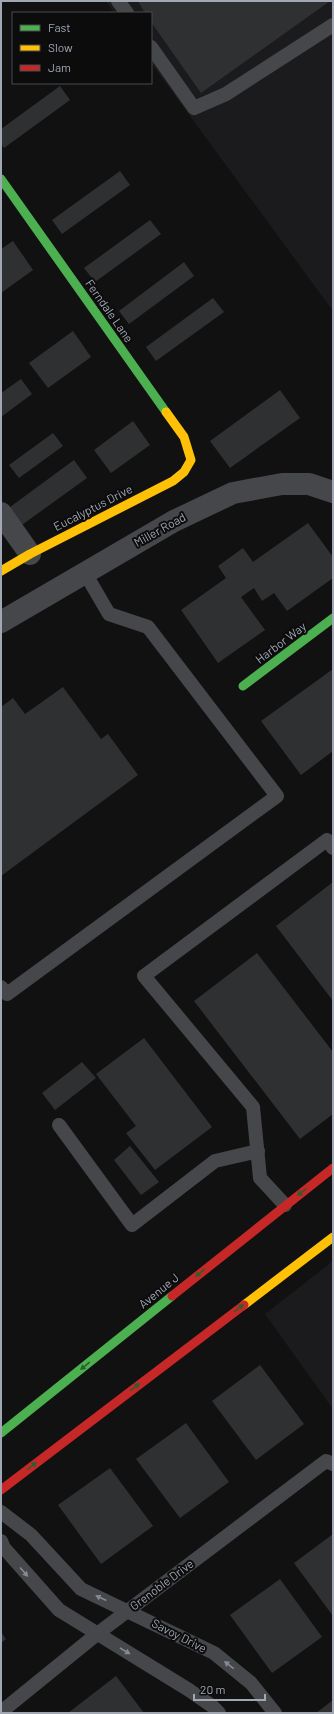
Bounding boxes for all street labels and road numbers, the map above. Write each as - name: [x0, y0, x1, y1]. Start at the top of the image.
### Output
- street label: Ferndale Lane: [83, 276, 137, 345]
- street label: Eucalyptus Drive: [51, 481, 134, 533]
- street label: Miller Road: [131, 509, 188, 549]
- street label: Harbor Way: [252, 618, 309, 666]
- street label: Avenue J: [136, 1270, 181, 1311]
- street label: Grenoble Drive: [127, 1556, 196, 1613]
- street label: Savoy Drive: [150, 1615, 209, 1655]

